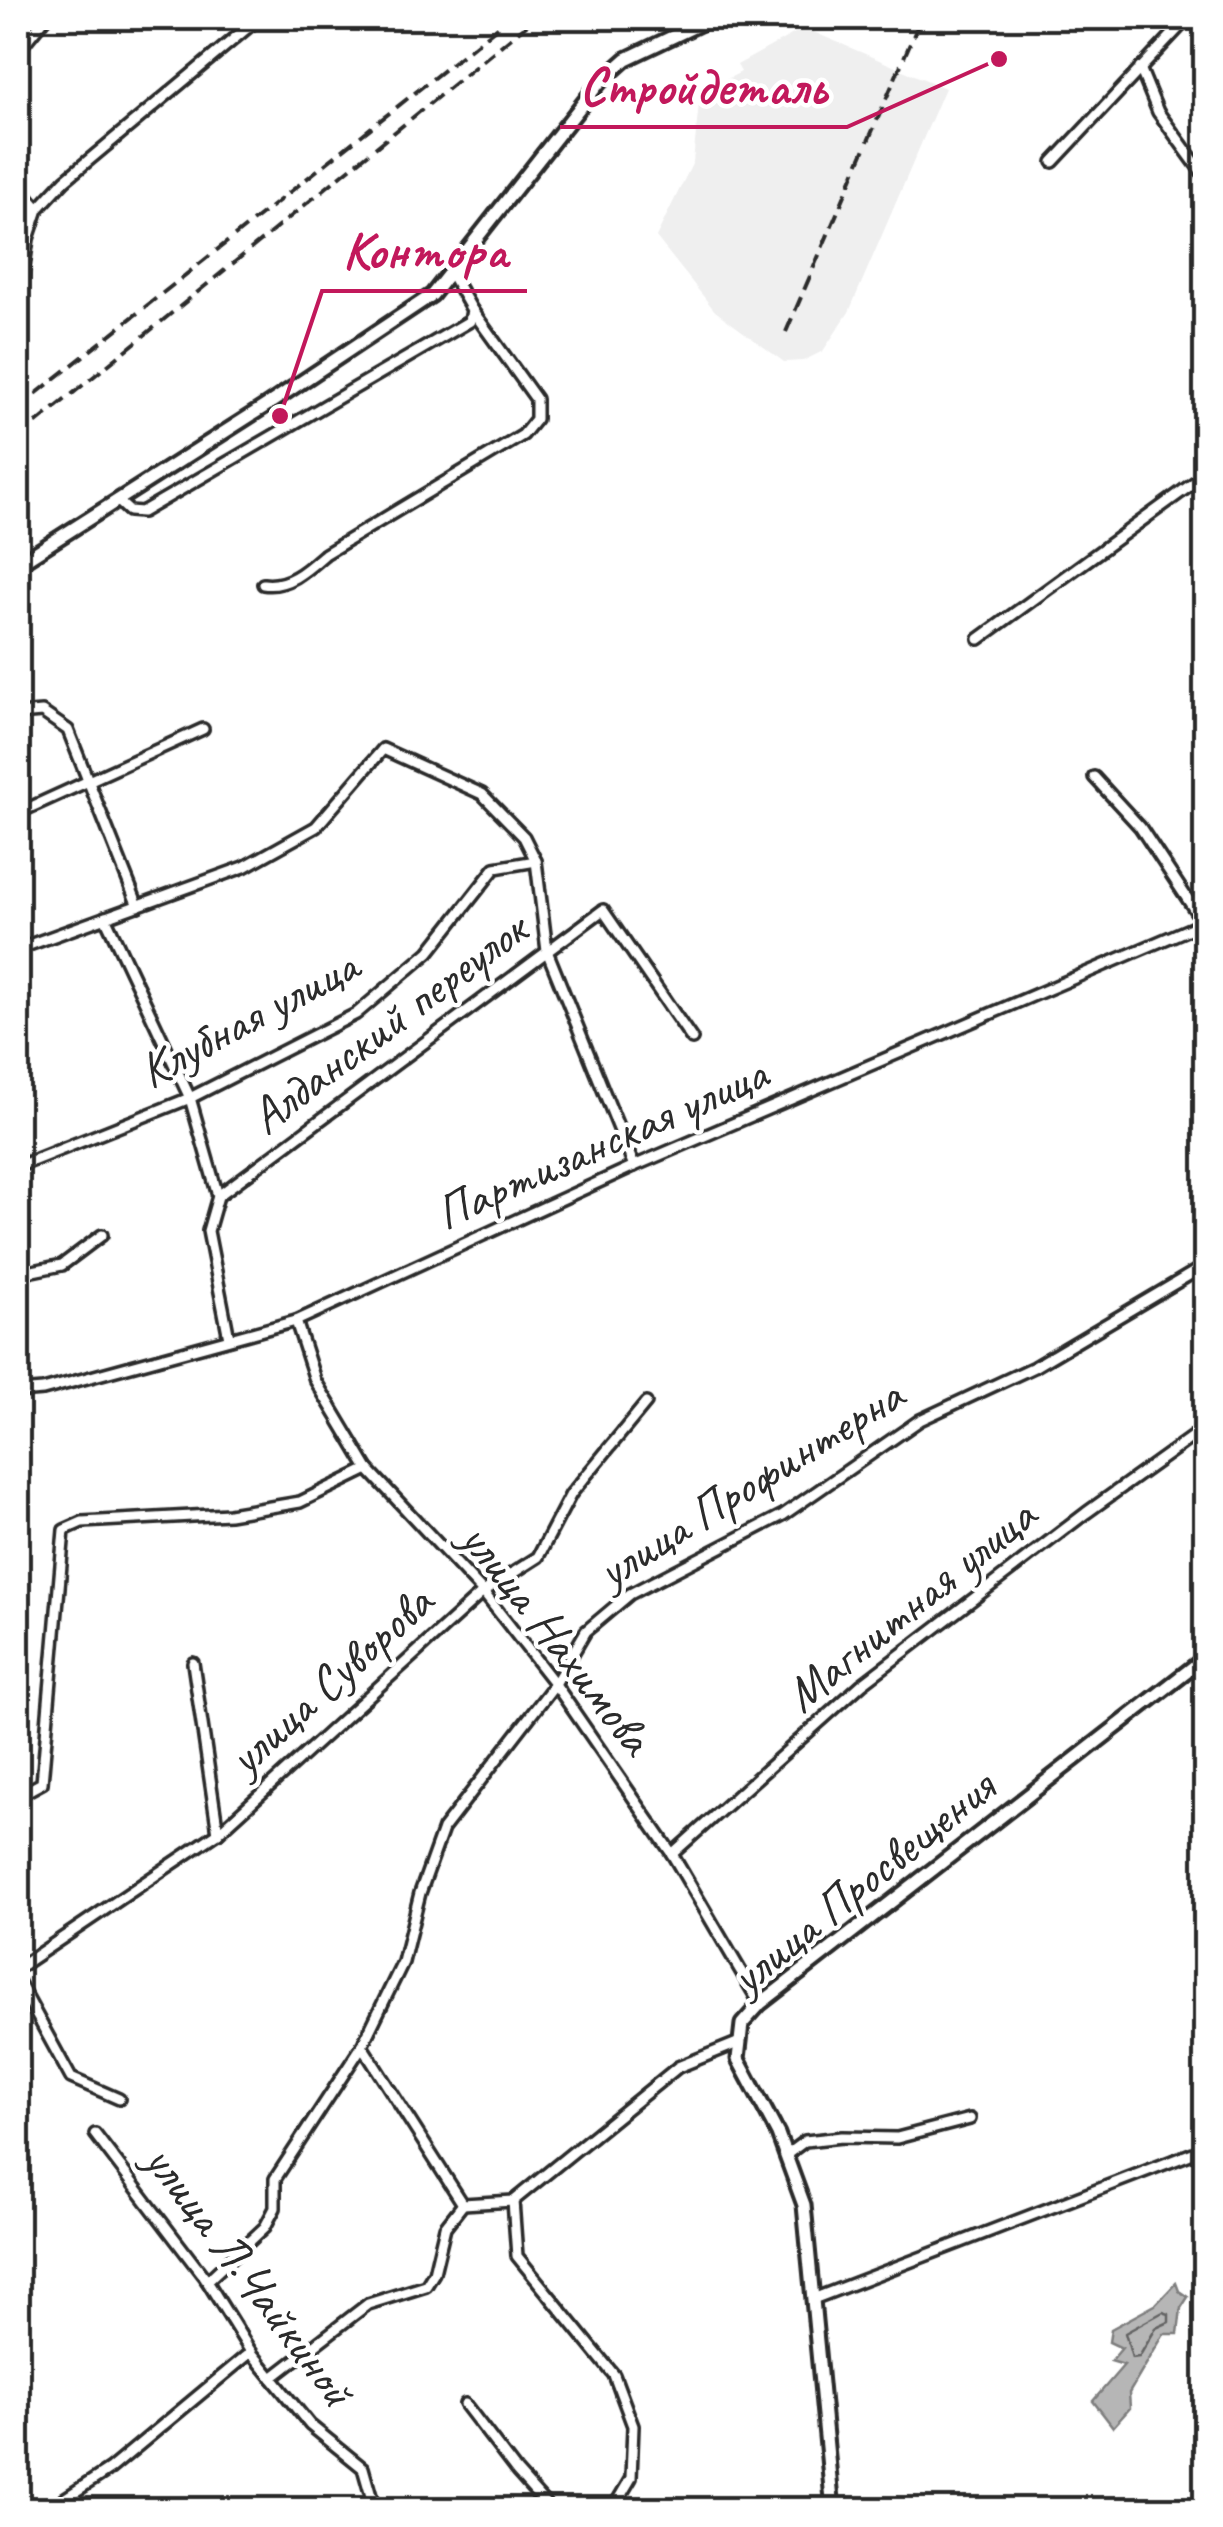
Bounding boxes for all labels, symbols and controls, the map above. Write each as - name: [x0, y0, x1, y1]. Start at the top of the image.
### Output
- callout: Стройдеталь: [560, 45, 847, 127]
- text: Стройдеталь: [579, 54, 830, 120]
- callout: Контора: [322, 209, 527, 291]
- text: Контора: [343, 218, 512, 284]
- street label: Алданский переулок: [237, 895, 543, 1148]
- street label: Клубная улица: [128, 932, 372, 1102]
- street label: Партизанская улица: [425, 1041, 779, 1244]
- street label: улица Профинтерна: [583, 1362, 917, 1604]
- street label: Магнитная улица: [772, 1483, 1051, 1725]
- street label: улица Нахимова: [445, 1507, 669, 1769]
- street label: улица Суворова: [212, 1569, 448, 1791]
- street label: улица Просвещения: [715, 1754, 1010, 2010]
- street label: улица Л.Чайкиной: [129, 2129, 371, 2421]

